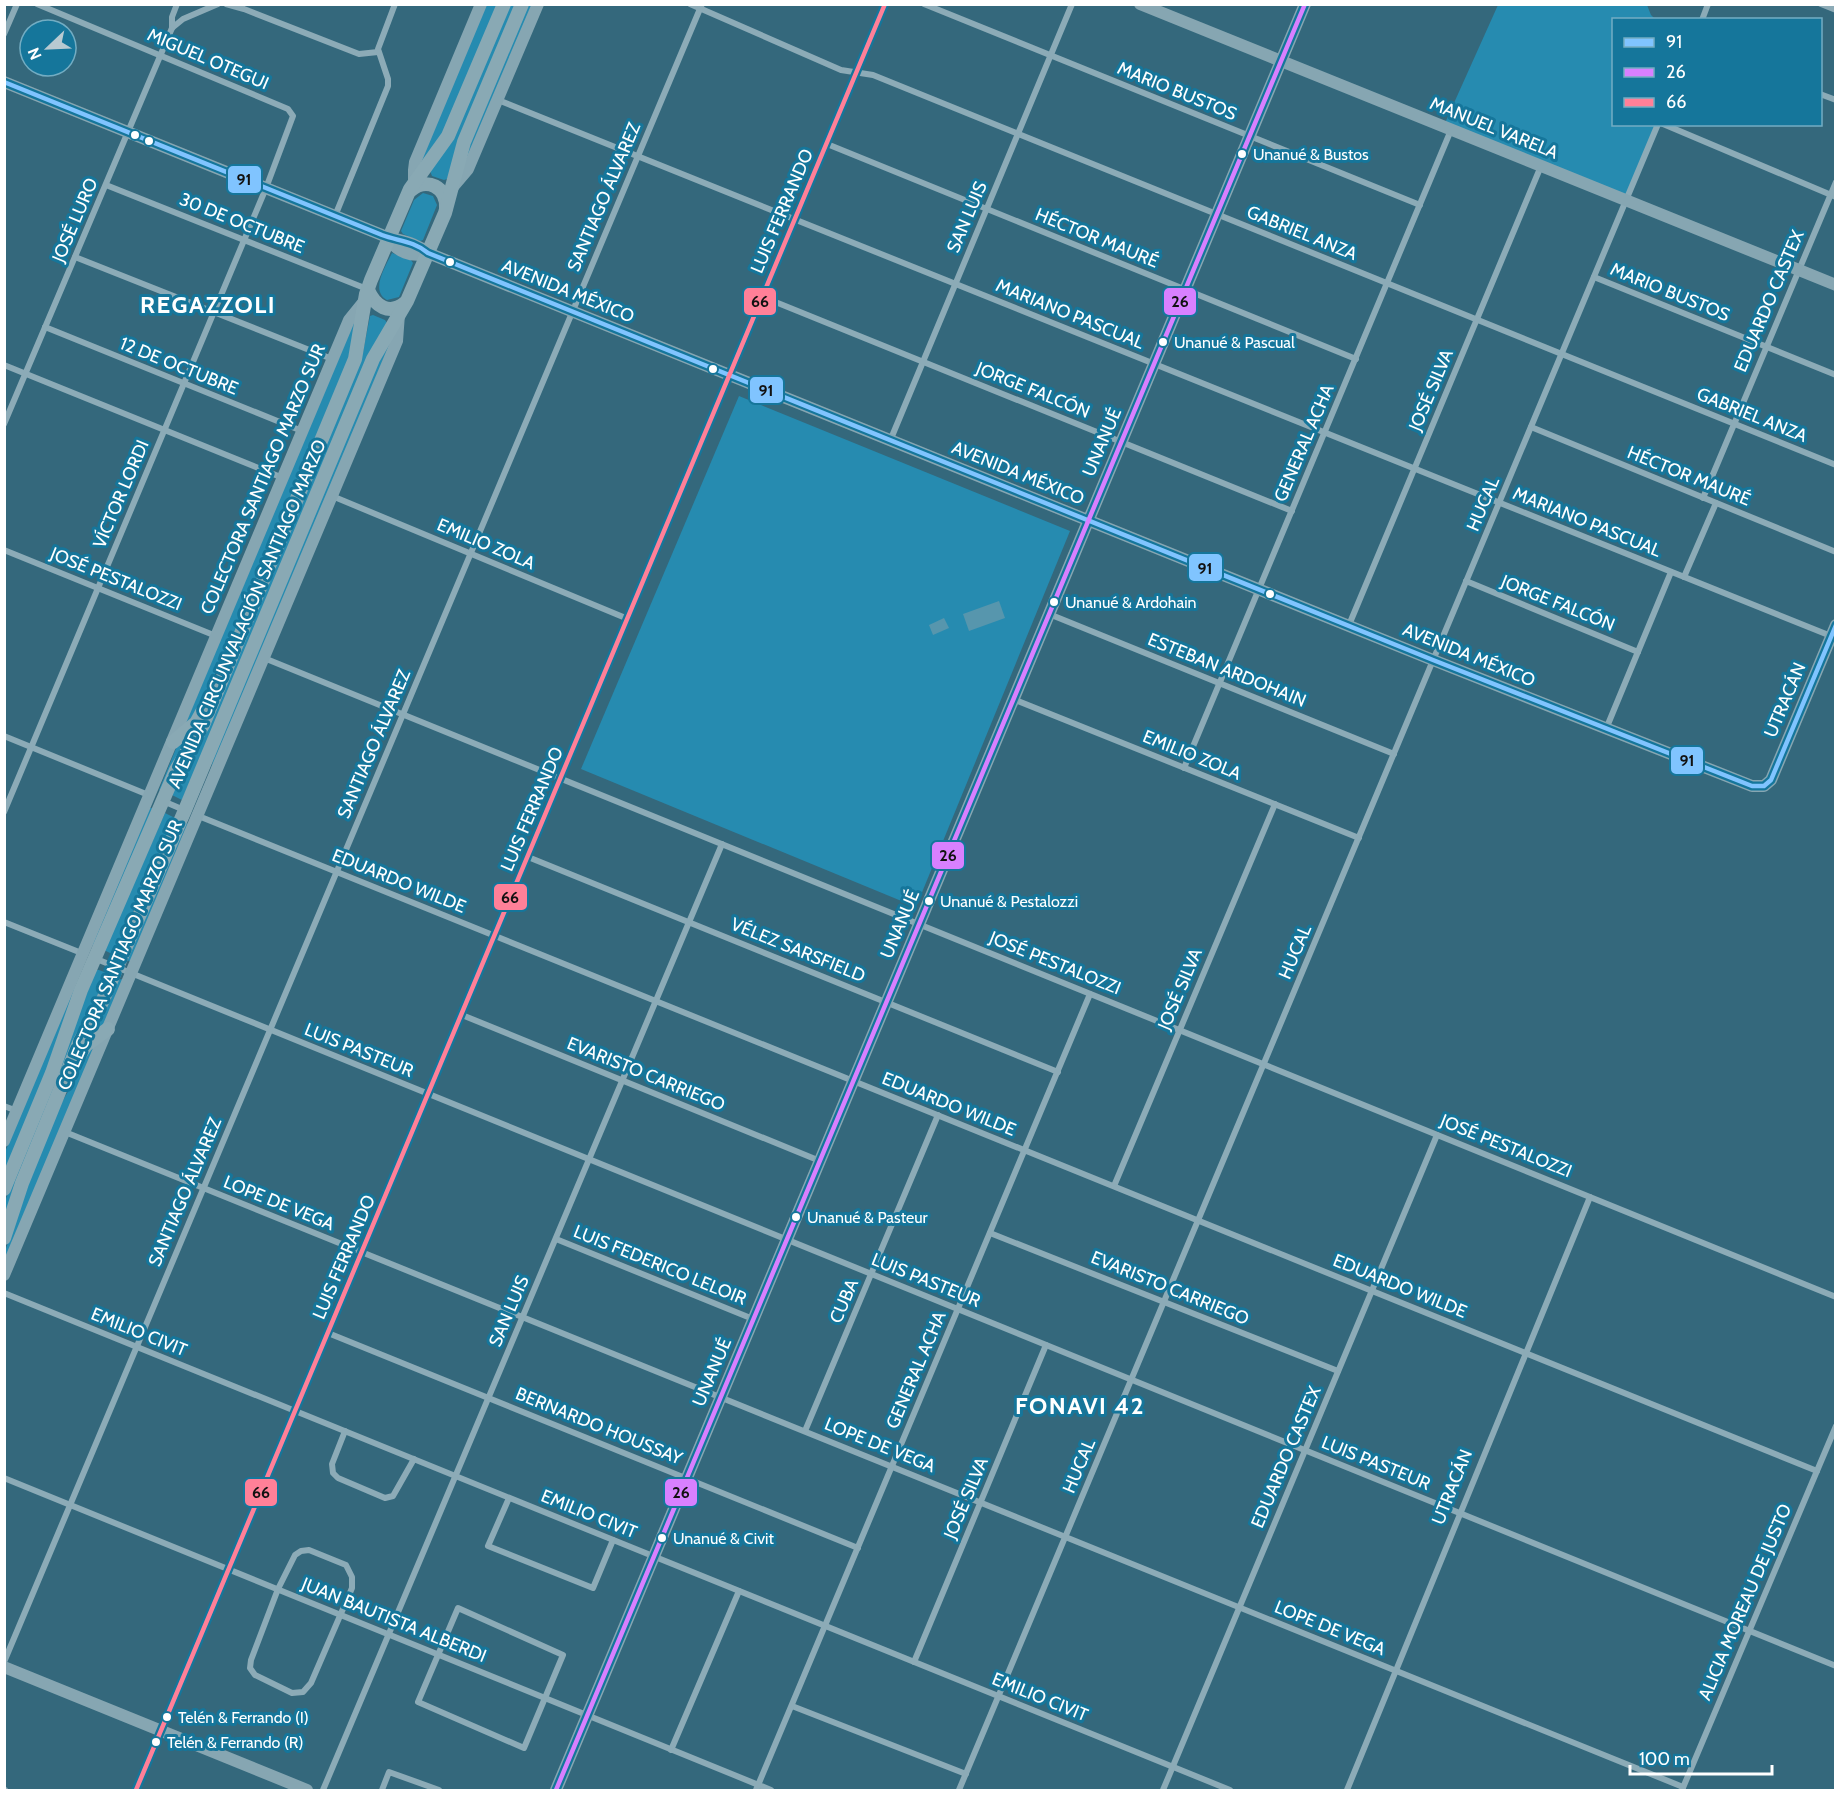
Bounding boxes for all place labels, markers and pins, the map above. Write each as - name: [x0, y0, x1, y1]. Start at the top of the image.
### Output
- unlabelled marker: [129, 129, 141, 141]
- unlabelled marker: [143, 135, 155, 147]
- place label: Unanué & Bustos: [1253, 145, 1369, 164]
- marker: Unanué & Bustos: [1236, 148, 1248, 160]
- unlabelled marker: [444, 256, 456, 268]
- place label: Unanué & Pascual: [1174, 333, 1295, 352]
- marker: Unanué & Pascual: [1157, 336, 1169, 348]
- unlabelled marker: [707, 363, 719, 375]
- unlabelled marker: [1264, 588, 1276, 600]
- place label: Unanué & Ardohain: [1065, 593, 1197, 612]
- marker: Unanué & Ardohain: [1048, 596, 1060, 608]
- place label: Unanué & Pestalozzi: [940, 892, 1078, 911]
- marker: Unanué & Pestalozzi: [923, 895, 935, 907]
- place label: Unanué & Pasteur: [807, 1208, 929, 1227]
- marker: Unanué & Pasteur: [790, 1211, 802, 1223]
- place label: Unanué & Civit: [673, 1529, 774, 1548]
- marker: Unanué & Civit: [656, 1532, 668, 1544]
- place label: Telén & Ferrando (I): [178, 1708, 309, 1727]
- marker: Telén & Ferrando (I): [161, 1711, 173, 1723]
- place label: Telén & Ferrando (R): [167, 1733, 303, 1752]
- marker: Telén & Ferrando (R): [150, 1736, 162, 1748]

